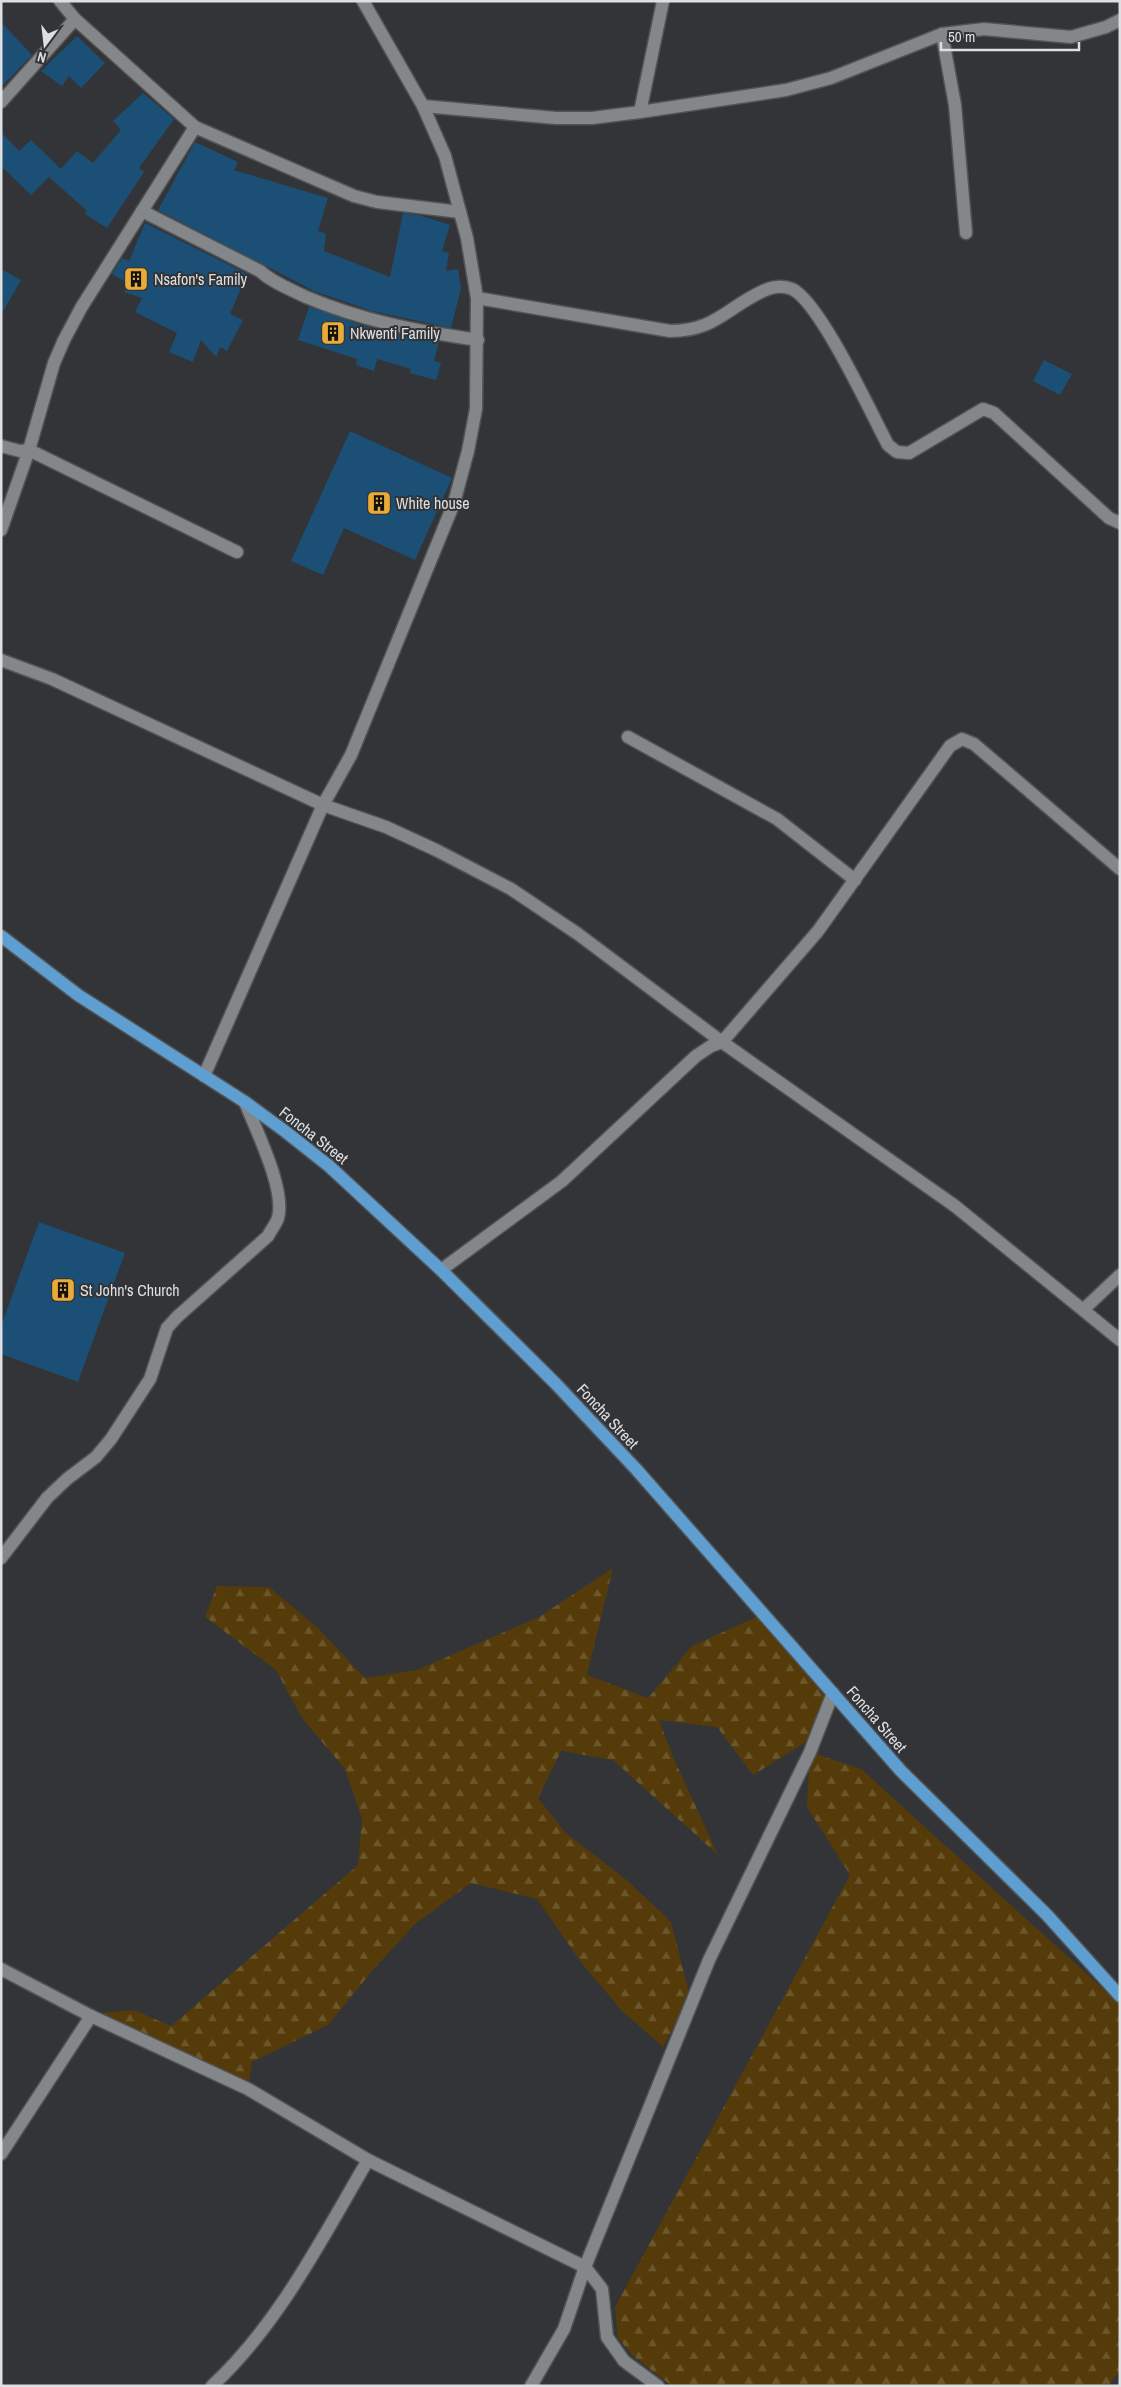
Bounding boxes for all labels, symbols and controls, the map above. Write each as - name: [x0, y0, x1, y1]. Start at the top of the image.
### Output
- north arrow: [20, 20, 70, 70]
- scale bar: [941, 20, 1078, 52]
- text: 50 m: [948, 26, 975, 47]
- text: N: [35, 48, 48, 67]
- building icon: Nsafon's Family: [123, 266, 149, 292]
- place label: Nsafon's Family: [154, 268, 247, 290]
- building icon: Nkwenti Family: [320, 320, 346, 346]
- place label: Nkwenti Family: [350, 322, 440, 344]
- building icon: White house: [366, 490, 392, 516]
- place label: White house: [396, 492, 470, 514]
- street label: Foncha Street: [275, 1101, 353, 1169]
- building icon: St John's Church: [50, 1277, 76, 1303]
- place label: St John's Church: [80, 1279, 180, 1301]
- street label: Foncha Street: [572, 1379, 644, 1454]
- street label: Foncha Street: [842, 1681, 912, 1757]

